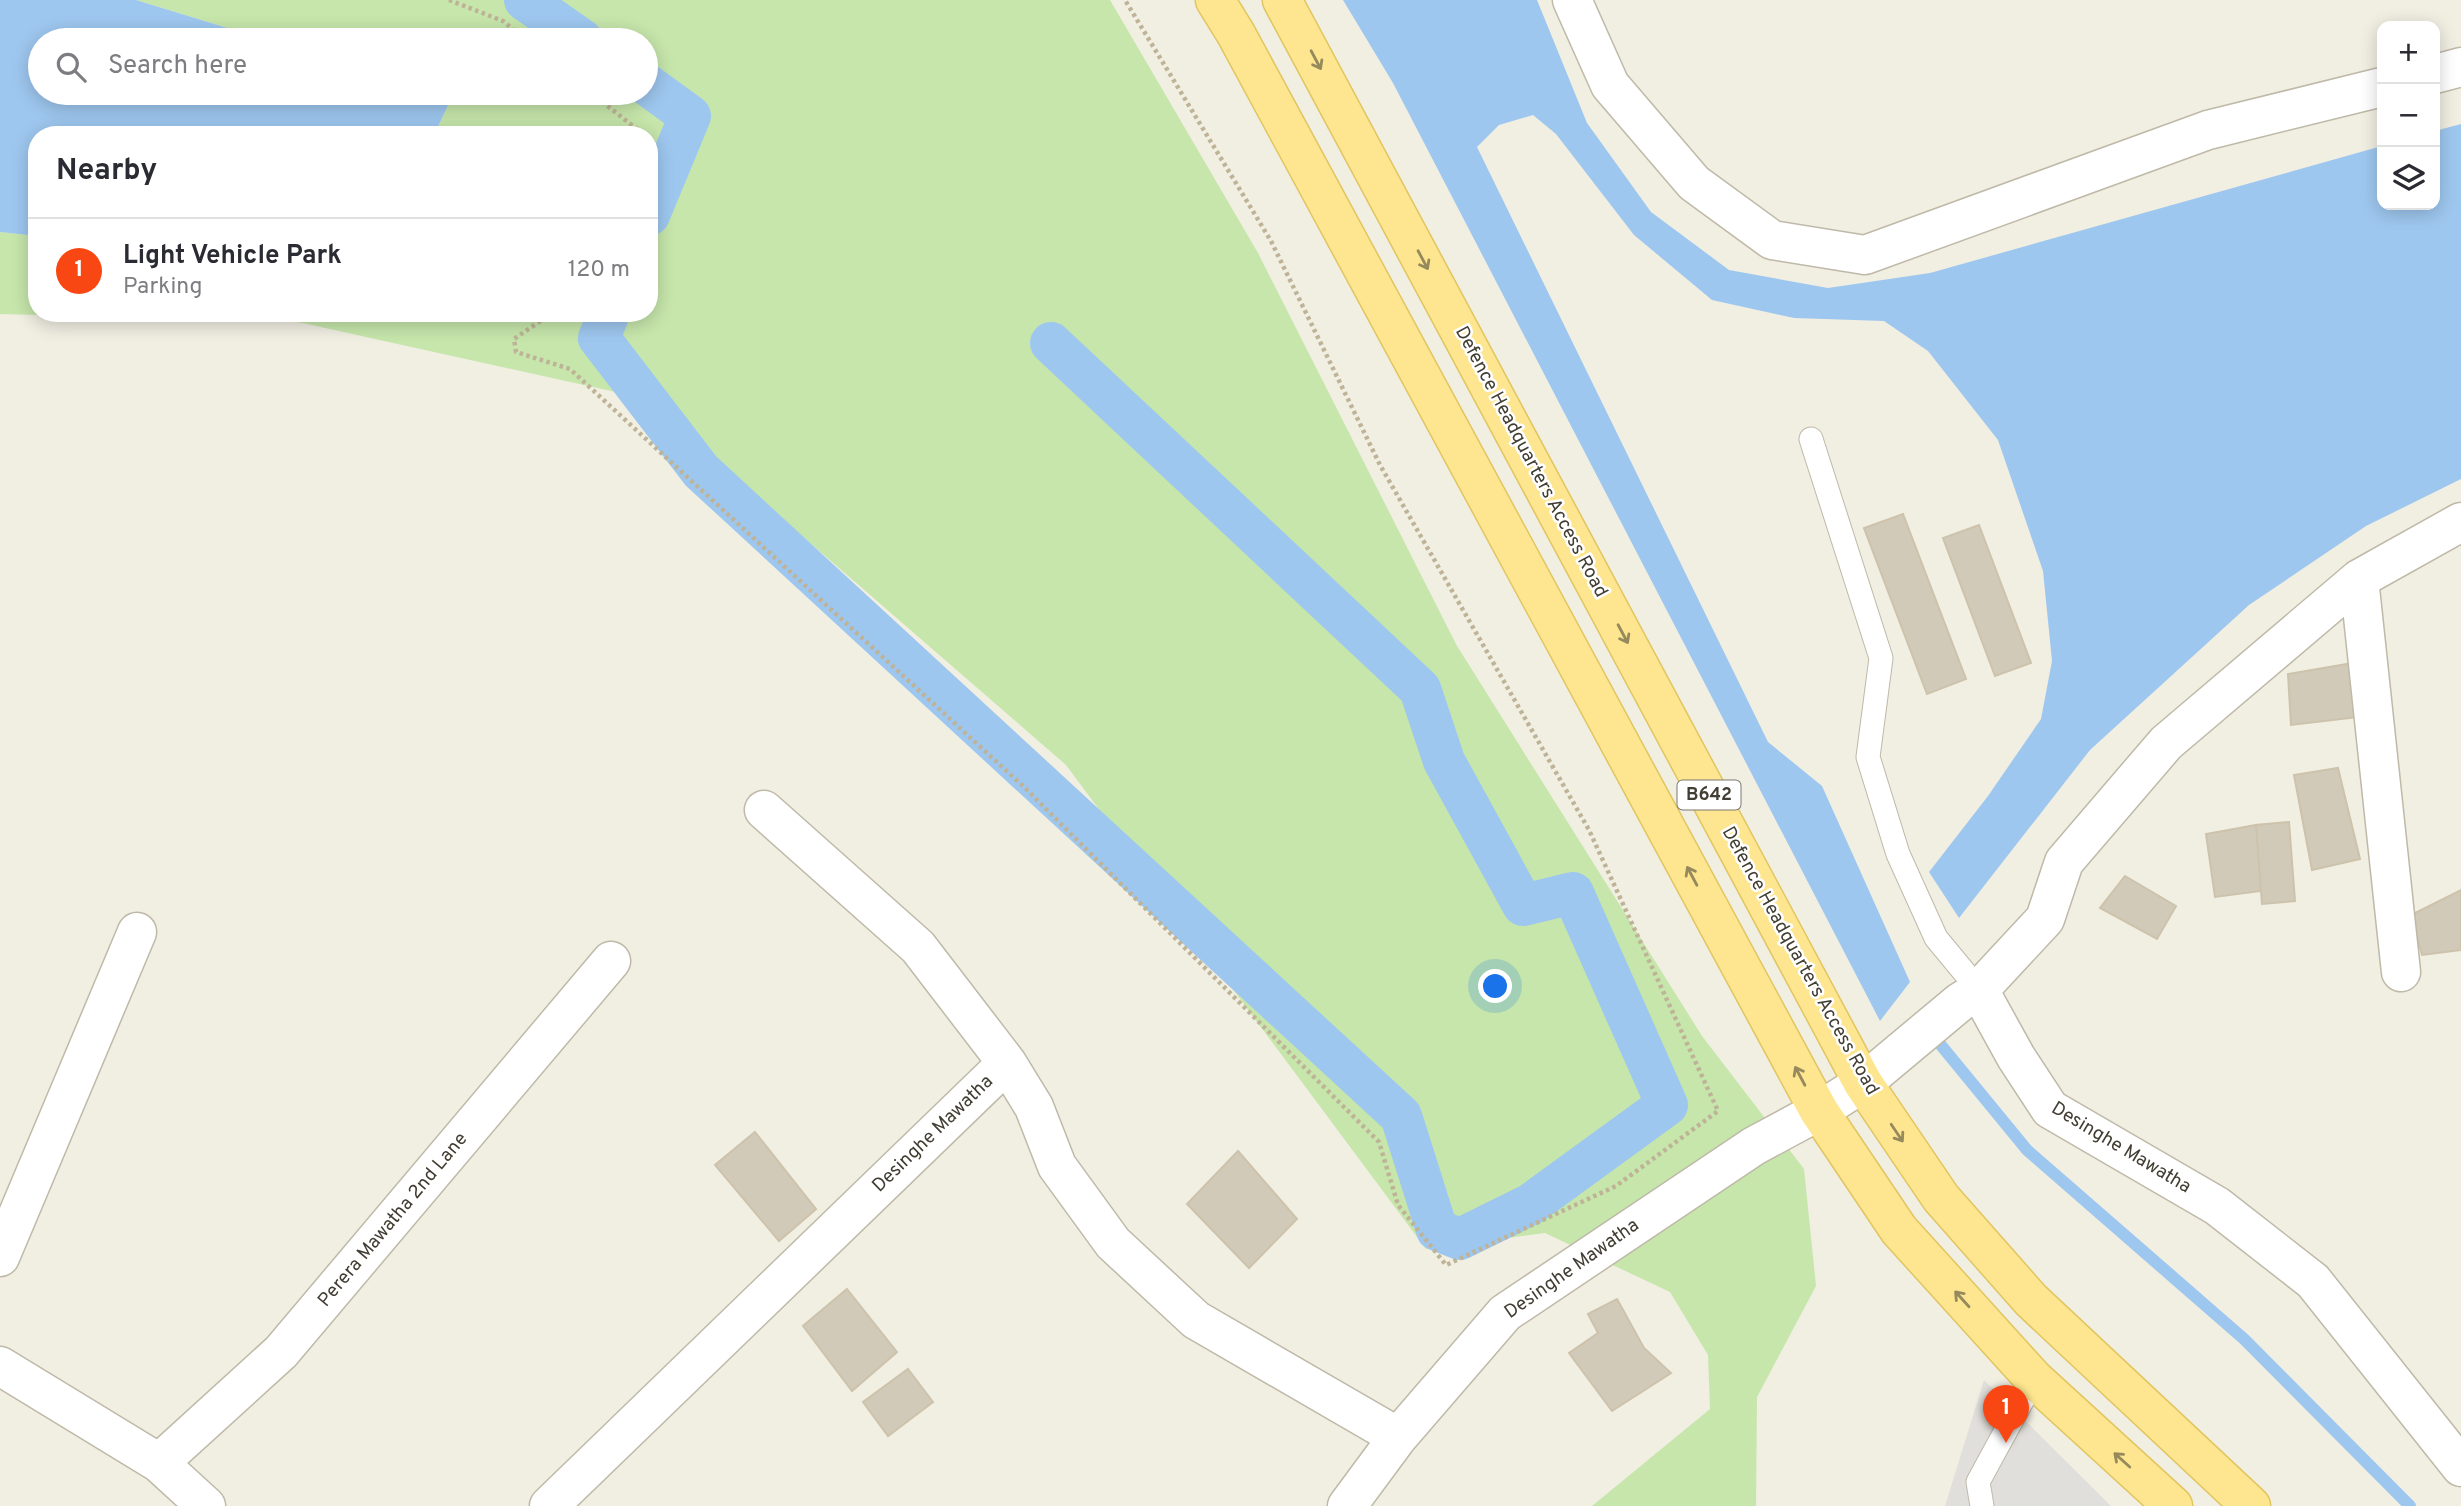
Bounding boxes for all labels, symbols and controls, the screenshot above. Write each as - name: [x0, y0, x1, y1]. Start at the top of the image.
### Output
- map controls: [2377, 21, 2440, 210]
- button: +: [2377, 21, 2440, 84]
- search box: [28, 28, 658, 105]
- icon: search: [52, 48, 90, 86]
- one-way arrow: [1309, 49, 1323, 69]
- text: Search here: [108, 50, 247, 83]
- button: −: [2377, 84, 2440, 147]
- button: layers: [2377, 147, 2440, 210]
- text: Nearby: [56, 153, 157, 190]
- text: Light Vehicle Park: [123, 240, 342, 273]
- one-way arrow: [1417, 249, 1430, 270]
- text: 1: [74, 256, 84, 285]
- text: 120 m: [568, 256, 630, 285]
- text: Parking: [123, 273, 203, 302]
- street label: Defence Headquarters Access Road: [1449, 322, 1613, 602]
- one-way arrow: [1616, 623, 1630, 643]
- road number: B642: [1678, 780, 1740, 810]
- street label: Defence Headquarters Access Road: [1716, 822, 1884, 1100]
- one-way arrow: [1684, 866, 1698, 887]
- your location: [1478, 969, 1512, 1003]
- one-way arrow: [1793, 1066, 1806, 1087]
- street label: Desinghe Mawatha: [867, 1070, 999, 1198]
- street label: Desinghe Mawatha: [2047, 1097, 2195, 1199]
- one-way arrow: [1890, 1123, 1904, 1143]
- street label: Perera Mawatha 2nd Lane: [313, 1128, 473, 1312]
- street label: Desinghe Mawatha: [1500, 1214, 1644, 1324]
- one-way arrow: [1953, 1291, 1970, 1308]
- pin: 1: [1983, 1385, 2029, 1443]
- one-way arrow: [2113, 1452, 2131, 1468]

